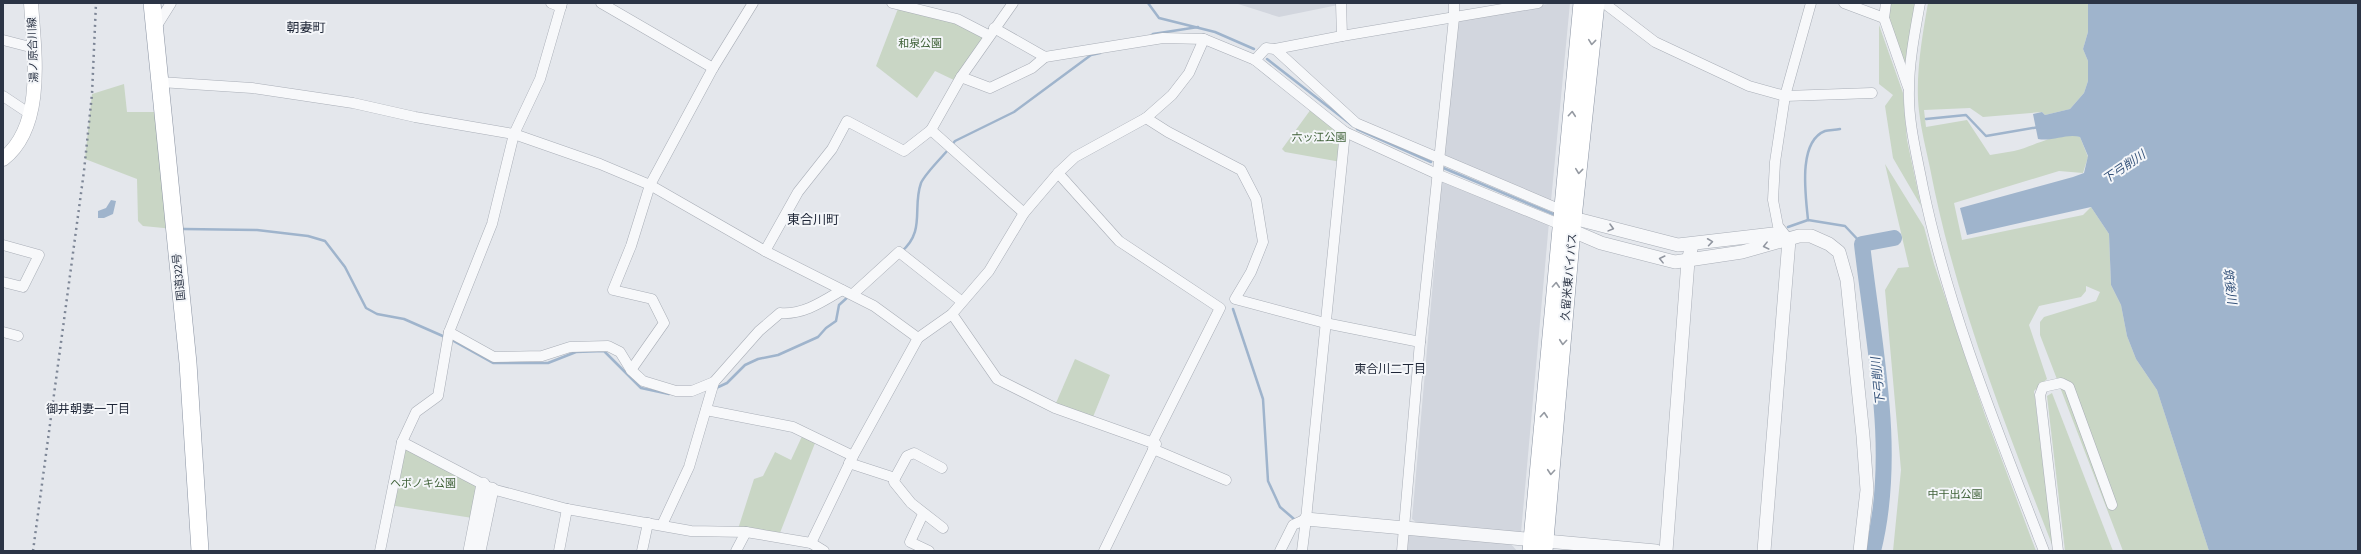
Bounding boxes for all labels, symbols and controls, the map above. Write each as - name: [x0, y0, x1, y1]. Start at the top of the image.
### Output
- street label: 湯ノ原合川線: [25, 17, 41, 83]
- district label: 朝妻町: [286, 20, 326, 35]
- park label: 和泉公園: [898, 37, 942, 50]
- one-way arrow: [1588, 39, 1597, 45]
- one-way arrow: [1567, 111, 1576, 117]
- park label: 六ッ江公園: [1292, 131, 1347, 144]
- water label: 下弓削川: [2100, 147, 2149, 186]
- one-way arrow: [1575, 168, 1584, 174]
- district label: 東合川町: [787, 212, 839, 227]
- one-way arrow: [1608, 223, 1615, 232]
- street label: 久留米東バイパス: [1559, 233, 1579, 321]
- one-way arrow: [1707, 238, 1713, 247]
- one-way arrow: [1762, 241, 1769, 250]
- street label: 国道322号: [170, 253, 188, 301]
- one-way arrow: [1659, 255, 1666, 264]
- water label: 筑後川: [2221, 267, 2239, 307]
- one-way arrow: [1551, 282, 1560, 288]
- one-way arrow: [1558, 339, 1567, 345]
- water label: 下弓削川: [1868, 354, 1887, 406]
- district label: 東合川二丁目: [1354, 362, 1426, 376]
- district label: 御井朝妻一丁目: [46, 402, 130, 416]
- one-way arrow: [1539, 412, 1548, 418]
- one-way arrow: [1547, 469, 1556, 475]
- park label: ヘボノキ公園: [390, 477, 456, 490]
- park label: 中干出公園: [1928, 488, 1983, 501]

